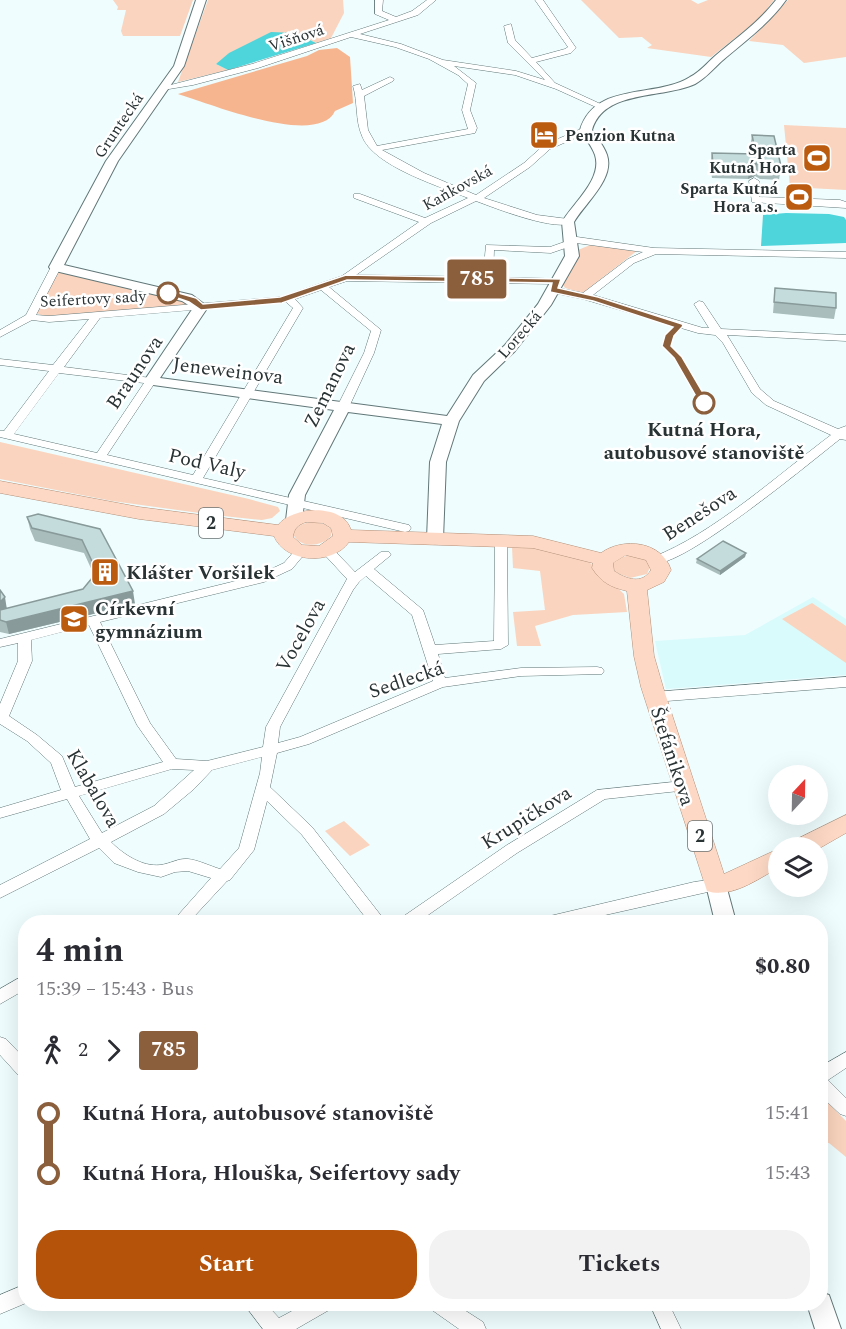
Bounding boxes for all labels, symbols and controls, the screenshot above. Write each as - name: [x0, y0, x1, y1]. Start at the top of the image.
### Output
- street label: Višňová: [265, 18, 327, 58]
- street label: Gruntecká: [88, 88, 150, 163]
- hotel icon: Penzion Kutna: [528, 119, 560, 151]
- place label: Penzion Kutna: [565, 124, 676, 148]
- place label: Sparta Kutná Hora: [709, 138, 797, 180]
- sports icon: Sparta Kutná Hora: [801, 142, 833, 174]
- street label: Kaňkovská: [418, 159, 497, 217]
- place label: Sparta Kutná Hora a.s.: [680, 177, 779, 219]
- sports icon: Sparta Kutná Hora a.s.: [783, 181, 815, 213]
- line badge: 785: [442, 260, 512, 298]
- text: 785: [459, 263, 495, 295]
- unlabelled marker: [157, 282, 179, 304]
- street label: Seifertovy sady: [39, 284, 148, 314]
- street label: Lorecká: [492, 305, 548, 364]
- street label: Braunova: [99, 329, 171, 416]
- street label: Zemanova: [296, 338, 363, 433]
- street label: Jeneweinova: [171, 349, 285, 393]
- marker: Kutná Hora, autobusové stanoviště: [693, 392, 715, 414]
- place label: Kutná Hora, autobusové stanoviště: [604, 415, 804, 468]
- street label: Pod Valy: [165, 441, 250, 488]
- street label: Benešova: [656, 478, 743, 549]
- road number: 2: [199, 508, 223, 538]
- building icon: Klášter Voršilek: [89, 556, 121, 588]
- place label: Klášter Voršilek: [126, 558, 275, 588]
- street label: Vocelova: [268, 593, 333, 678]
- place label: Církevní gymnázium: [95, 594, 203, 647]
- school or university icon: Církevní gymnázium: [58, 603, 90, 635]
- street label: Sedlecká: [365, 653, 448, 707]
- street label: Štefánikova: [642, 703, 702, 810]
- street label: Klabalova: [58, 744, 128, 834]
- north arrow: [768, 765, 828, 825]
- map controls: [768, 765, 828, 897]
- street label: Krupičkova: [475, 778, 578, 858]
- road number: 2: [688, 821, 712, 851]
- button: layers: [768, 837, 828, 897]
- text: 4 min: [36, 926, 124, 976]
- text: $0.80: [755, 950, 810, 983]
- text: 15:39 – 15:43 · Bus: [36, 974, 194, 1004]
- icon: walk: [36, 1034, 69, 1067]
- icon: forward: [97, 1034, 130, 1067]
- text: 785: [151, 1034, 186, 1066]
- text: 2: [78, 1035, 88, 1065]
- text: Kutná Hora, autobusové stanoviště: [82, 1097, 434, 1130]
- text: 15:41: [765, 1098, 810, 1128]
- text: Kutná Hora, Hlouška, Seifertovy sady: [82, 1157, 460, 1190]
- text: 15:43: [765, 1158, 810, 1188]
- button: Start: [36, 1230, 417, 1299]
- button: Tickets: [429, 1230, 810, 1299]

